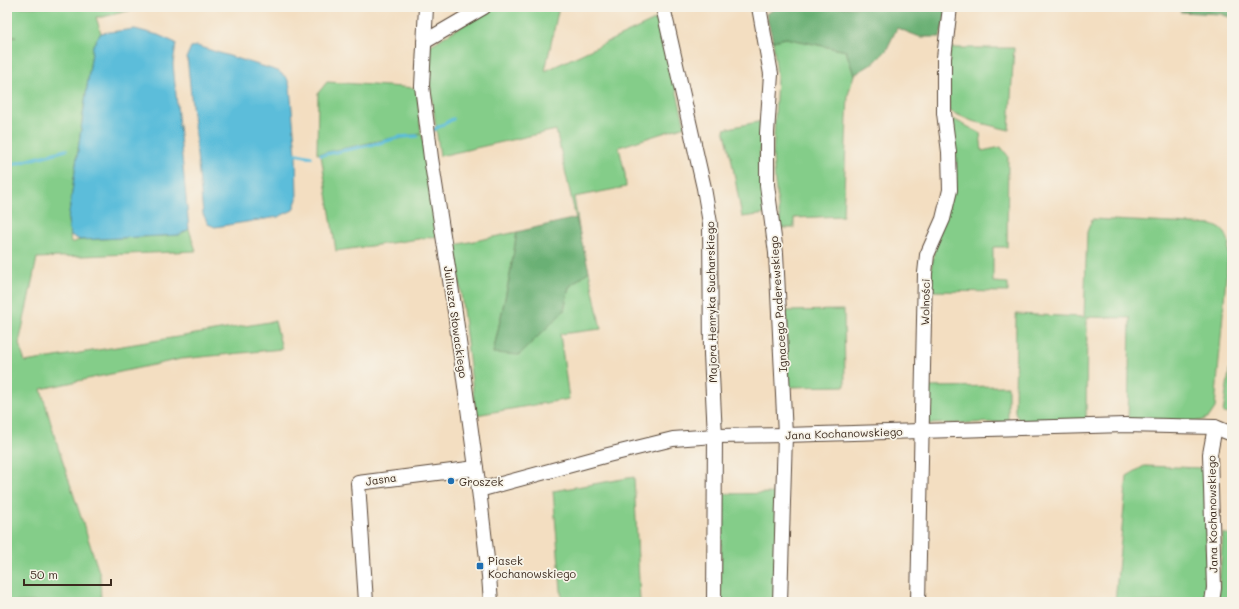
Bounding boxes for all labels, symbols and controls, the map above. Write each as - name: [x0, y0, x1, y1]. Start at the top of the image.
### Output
- street label: Majora Henryka Sucharskiego: [702, 221, 720, 383]
- street label: Ignacego Paderewskiego: [766, 235, 790, 373]
- street label: Juliusza Słowackiego: [441, 265, 471, 379]
- street label: Wolności: [917, 278, 933, 326]
- street label: Jana Kochanowskiego: [785, 423, 903, 443]
- street label: Jana Kochanowskiego: [1203, 455, 1221, 573]
- street label: Jasna: [365, 469, 398, 489]
- place label: Groszek: [459, 474, 503, 489]
- marker: Groszek: [446, 476, 456, 486]
- place label: Piasek Kochanowskiego: [488, 553, 577, 581]
- scale bar: [24, 561, 111, 587]
- marker: Piasek Kochanowskiego: [475, 561, 485, 571]
- text: 50 m: [30, 566, 58, 582]

